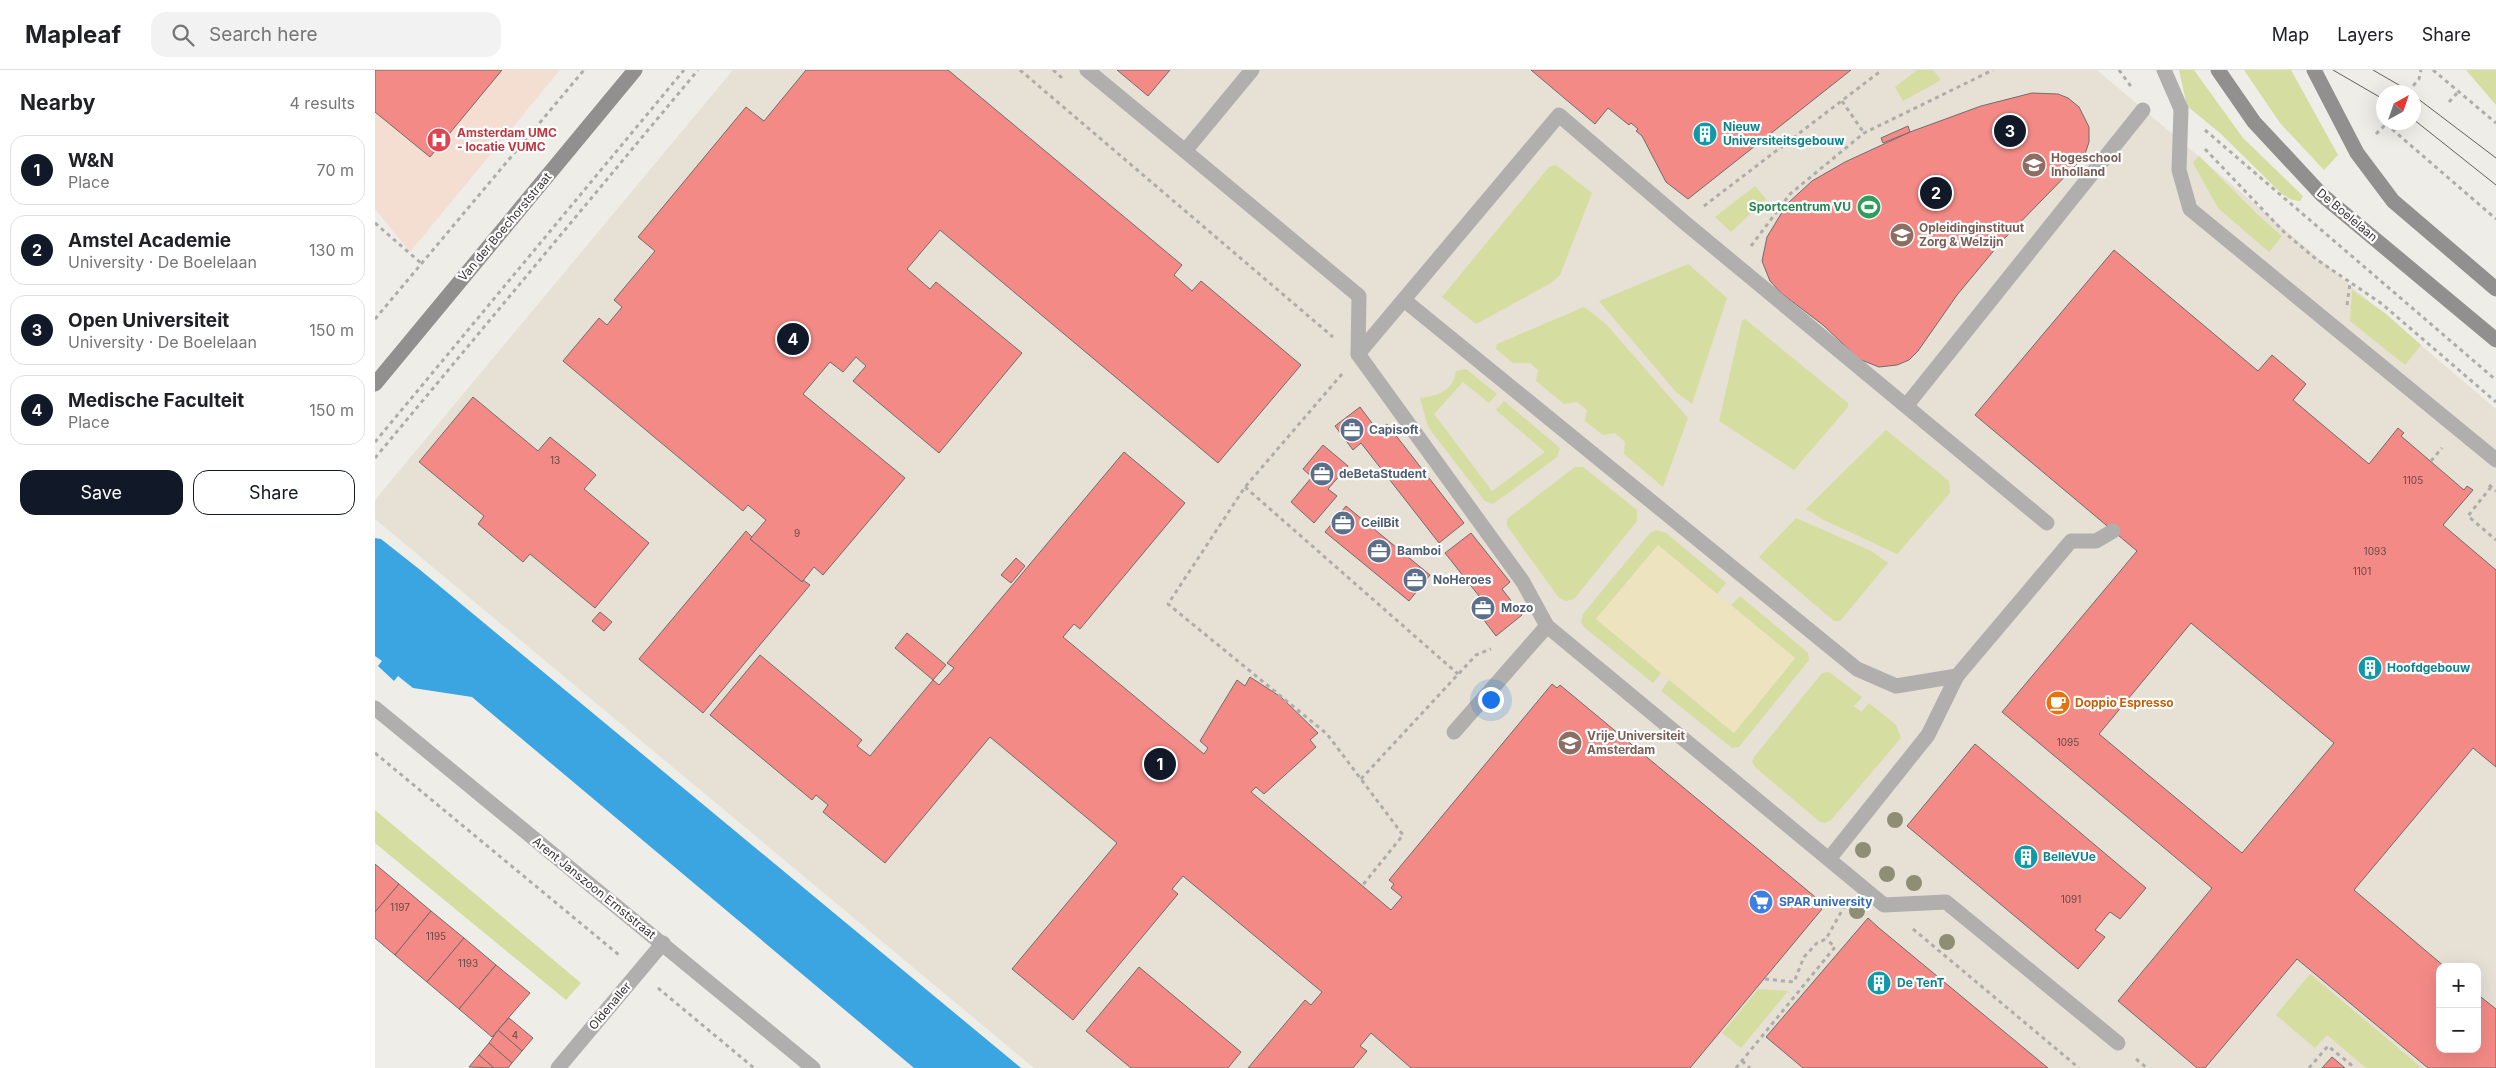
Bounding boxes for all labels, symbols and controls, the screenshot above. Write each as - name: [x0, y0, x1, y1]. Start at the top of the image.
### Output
- search box: [151, 12, 501, 57]
- text: Mapleaf: [25, 20, 121, 49]
- icon: search: [169, 21, 197, 49]
- text: Search here: [209, 23, 318, 46]
- text: Map: [2272, 24, 2309, 45]
- text: Layers: [2337, 24, 2394, 45]
- text: Share: [2422, 24, 2471, 45]
- north arrow: [2376, 85, 2421, 130]
- text: Nearby: [20, 90, 95, 115]
- text: 4 results: [290, 93, 355, 113]
- pin: 3: [1994, 112, 2026, 150]
- place label: Nieuw Universiteitsgebouw: [1723, 119, 1845, 148]
- building icon: Nieuw Universiteitsgebouw: [1692, 121, 1718, 147]
- place label: Amsterdam UMC - locatie VUMC: [457, 125, 557, 154]
- hospital icon: Amsterdam UMC - locatie VUMC: [426, 127, 452, 153]
- text: W&N: [68, 149, 114, 172]
- place label: Hogeschool Inholland: [2051, 150, 2121, 179]
- school or university icon: Hogeschool Inholland: [2021, 152, 2047, 178]
- text: 1: [34, 160, 40, 180]
- text: 70 m: [317, 160, 354, 180]
- street label: Van der Boechorststraat: [455, 169, 554, 284]
- text: Place: [68, 172, 110, 192]
- pin: 2: [1920, 174, 1952, 212]
- street label: De Boelelaan: [2314, 185, 2381, 244]
- sports icon: Sportcentrum VU: [1856, 194, 1882, 220]
- place label: Sportcentrum VU: [1749, 199, 1851, 214]
- place label: Opleidinginstituut Zorg & Welzijn: [1919, 220, 2025, 249]
- school or university icon: Opleidinginstituut Zorg & Welzijn: [1889, 222, 1915, 248]
- text: Amstel Academie: [68, 229, 231, 252]
- text: 2: [32, 240, 42, 260]
- text: 130 m: [309, 240, 354, 260]
- text: University · De Boelelaan: [68, 252, 257, 272]
- text: Open Universiteit: [68, 309, 229, 332]
- text: 3: [32, 320, 42, 340]
- text: 150 m: [309, 320, 354, 340]
- pin: 4: [777, 320, 809, 358]
- text: University · De Boelelaan: [68, 332, 257, 352]
- text: Medische Faculteit: [68, 389, 244, 412]
- text: 4: [32, 400, 42, 420]
- text: 150 m: [309, 400, 354, 420]
- text: Place: [68, 412, 110, 432]
- office icon: Capisoft: [1339, 417, 1365, 443]
- place label: Capisoft: [1369, 422, 1419, 437]
- house number: 13: [550, 454, 560, 466]
- office icon: deBetaStudent: [1309, 461, 1335, 487]
- place label: deBetaStudent: [1339, 466, 1427, 481]
- button: Save: [20, 470, 183, 515]
- button: Share: [193, 470, 355, 515]
- house number: 1105: [2403, 474, 2423, 486]
- office icon: CeilBit: [1330, 510, 1356, 536]
- place label: CeilBit: [1361, 515, 1400, 530]
- house number: 9: [794, 527, 800, 539]
- office icon: Bamboi: [1366, 538, 1392, 564]
- place label: Bamboi: [1397, 543, 1441, 558]
- house number: 1093: [2364, 545, 2386, 557]
- house number: 1101: [2353, 565, 2371, 577]
- office icon: NoHeroes: [1402, 567, 1428, 593]
- place label: NoHeroes: [1433, 572, 1492, 587]
- office icon: Mozo: [1470, 595, 1496, 621]
- place label: Mozo: [1501, 600, 1533, 615]
- building icon: Hoofdgebouw: [2357, 655, 2383, 681]
- place label: Hoofdgebouw: [2387, 660, 2471, 675]
- your location: [1478, 687, 1504, 713]
- cafe icon: Doppio Espresso: [2045, 690, 2071, 716]
- place label: Doppio Espresso: [2075, 695, 2174, 710]
- place label: Vrije Universiteit Amsterdam: [1587, 728, 1686, 757]
- school or university icon: Vrije Universiteit Amsterdam: [1557, 730, 1583, 756]
- house number: 1095: [2057, 736, 2079, 748]
- pin: 1: [1144, 745, 1176, 783]
- street label: Arent Janszoon Ernststraat: [530, 833, 659, 942]
- building icon: BelleVUe: [2013, 844, 2039, 870]
- place label: BelleVUe: [2043, 849, 2096, 864]
- supermarket icon: SPAR university: [1748, 889, 1774, 915]
- house number: 1091: [2061, 893, 2081, 905]
- place label: SPAR university: [1779, 894, 1873, 909]
- house number: 1197: [390, 901, 410, 913]
- house number: 1195: [426, 930, 446, 942]
- house number: 1193: [458, 957, 478, 969]
- map controls: [2436, 963, 2481, 1053]
- button: +: [2436, 963, 2481, 1008]
- building icon: De TenT: [1866, 970, 1892, 996]
- place label: De TenT: [1897, 975, 1945, 990]
- street label: Oldenaller: [585, 978, 634, 1033]
- button: −: [2436, 1008, 2481, 1053]
- house number: 4: [512, 1029, 518, 1041]

